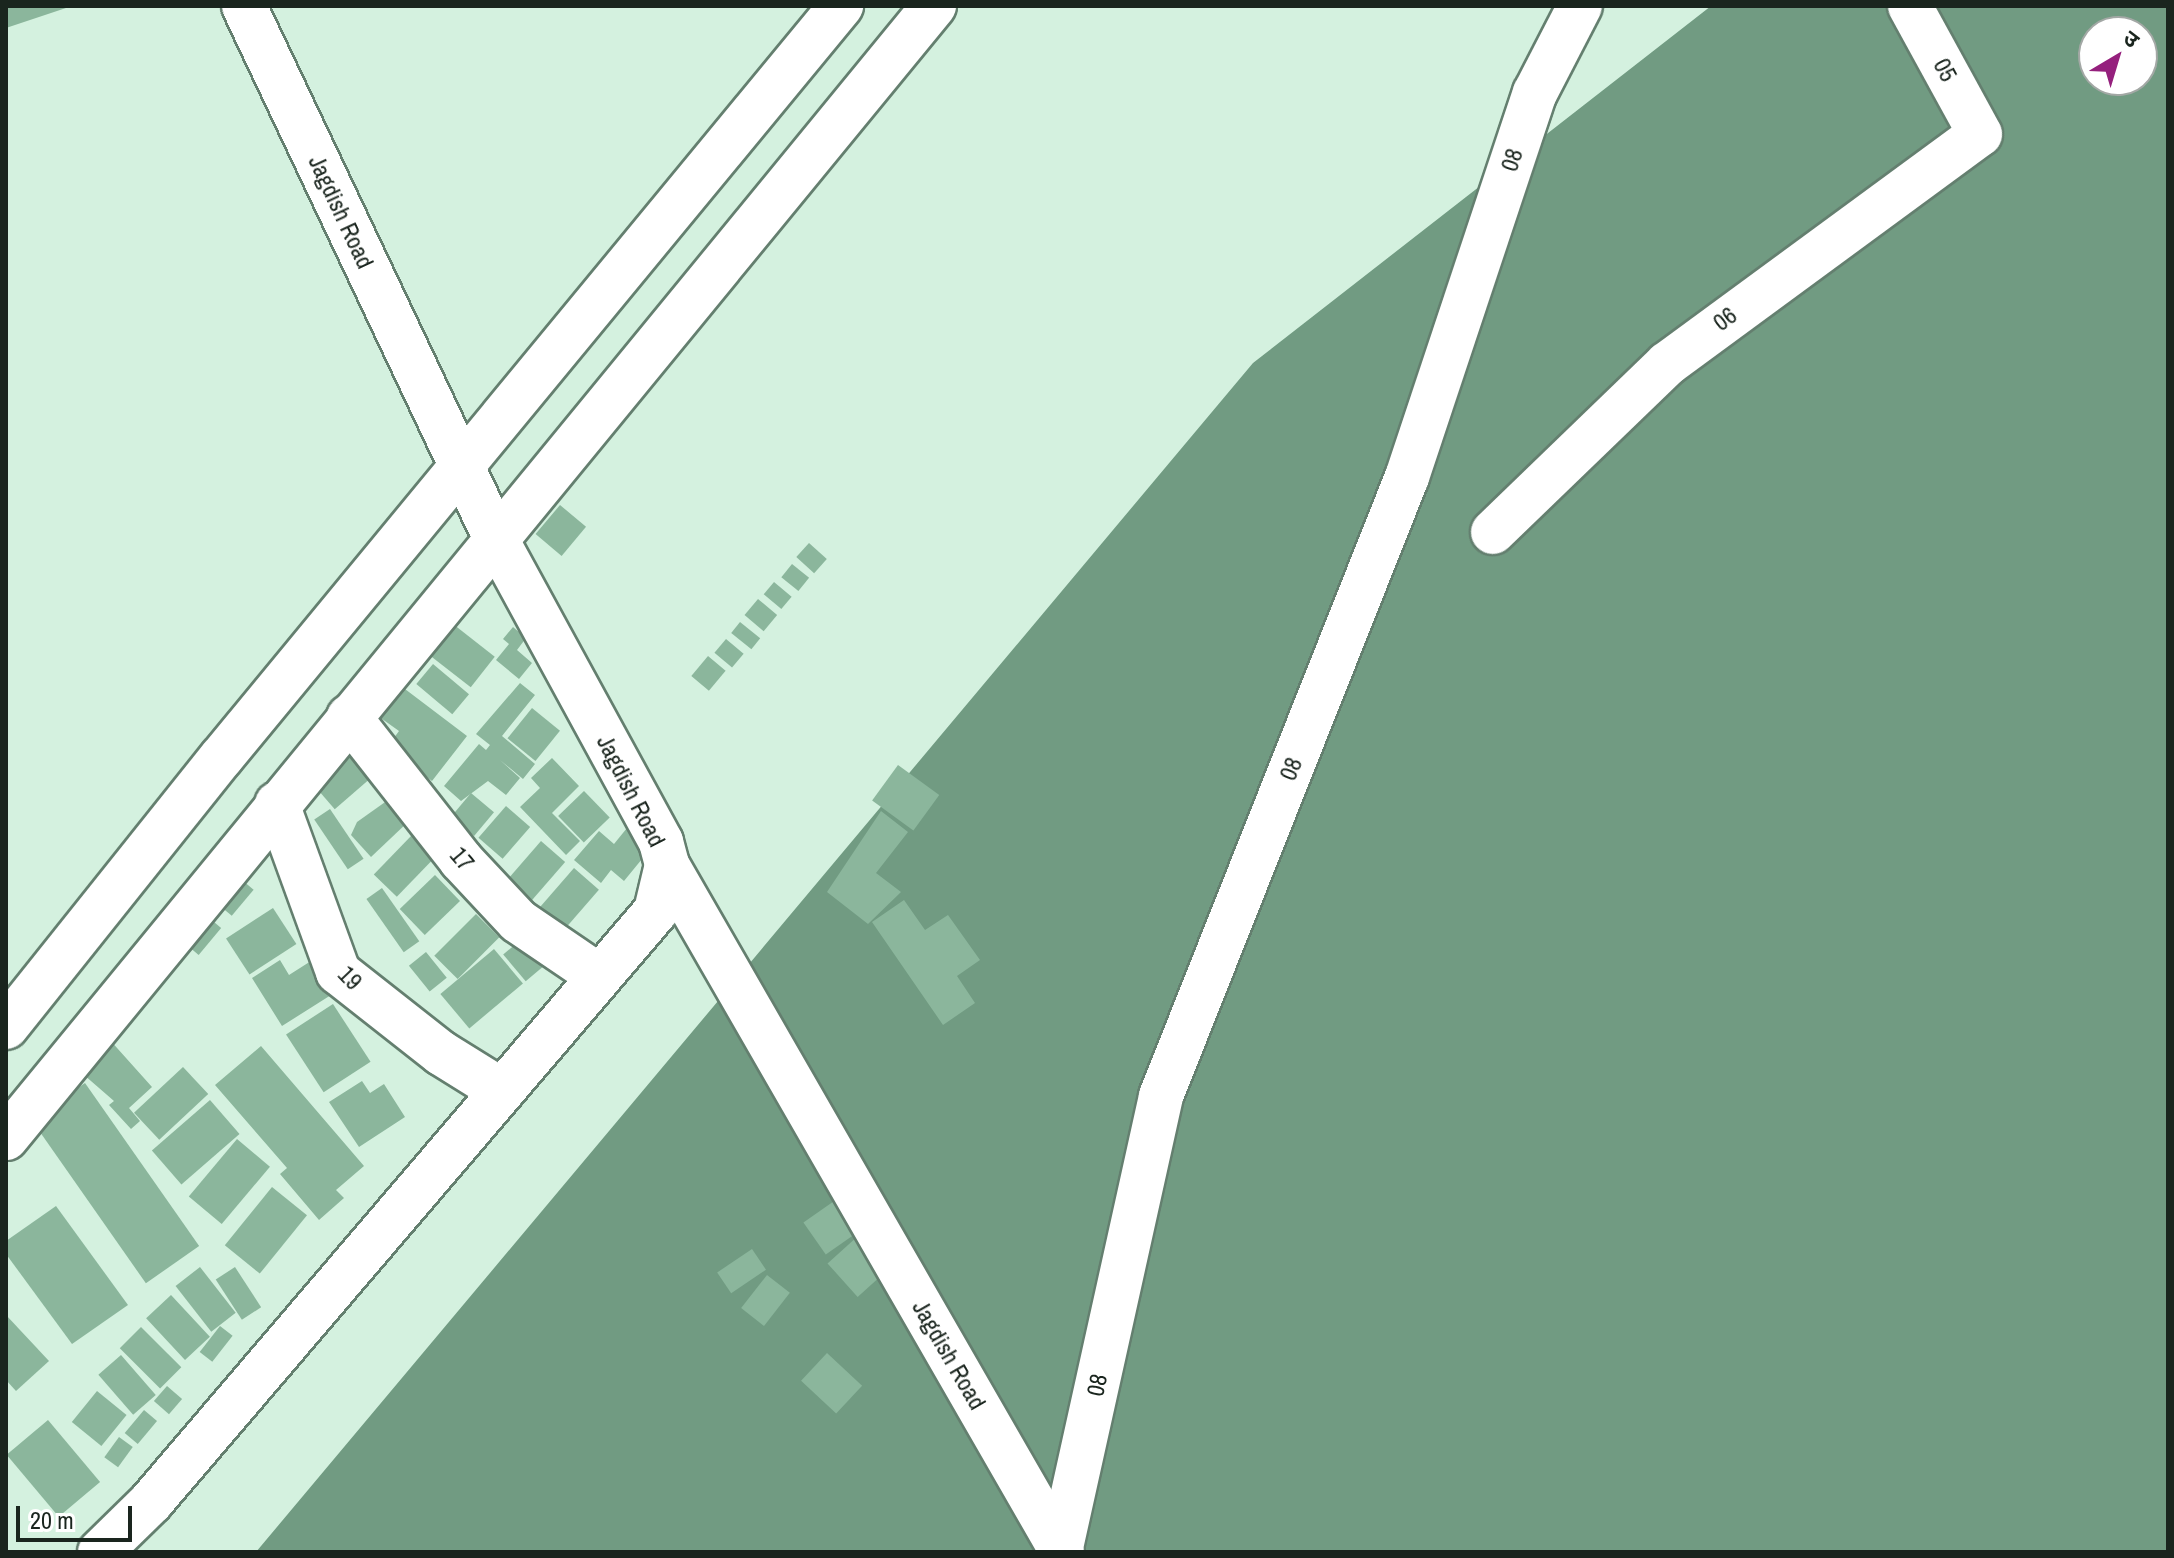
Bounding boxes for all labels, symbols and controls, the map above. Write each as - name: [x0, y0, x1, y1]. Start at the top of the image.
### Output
- north arrow: [2078, 16, 2158, 96]
- text: उ: [2117, 23, 2146, 54]
- street label: 05: [1927, 54, 1963, 86]
- street label: 08: [1495, 145, 1529, 175]
- street label: Jagdish Road: [302, 151, 380, 273]
- street label: 06: [1708, 301, 1742, 337]
- street label: Jagdish Road: [591, 730, 671, 852]
- street label: 08: [1274, 753, 1308, 785]
- street label: 17: [444, 841, 480, 877]
- street label: 19: [332, 960, 368, 996]
- street label: Jagdish Road: [906, 1295, 992, 1415]
- street label: 08: [1081, 1371, 1113, 1399]
- scale bar: [20, 1490, 136, 1540]
- text: 20 m: [30, 1504, 74, 1536]

